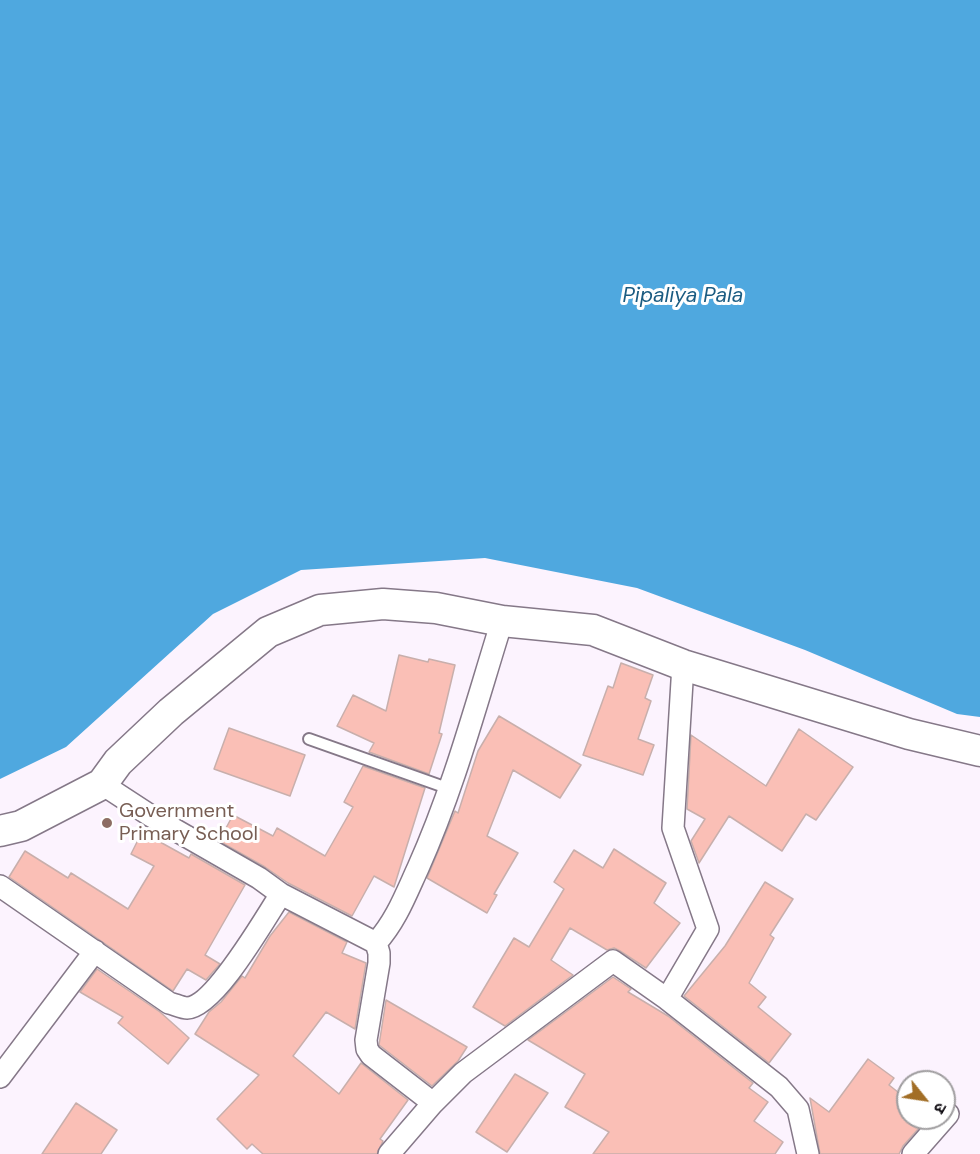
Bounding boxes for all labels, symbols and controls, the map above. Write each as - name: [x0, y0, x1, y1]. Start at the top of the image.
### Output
- water label: Pipaliya Pala: [623, 283, 743, 309]
- place label: Government Primary School: [119, 800, 258, 847]
- marker: Government Primary School: [100, 816, 114, 830]
- north arrow: [896, 1070, 956, 1130]
- text: उ: [929, 1099, 952, 1118]

